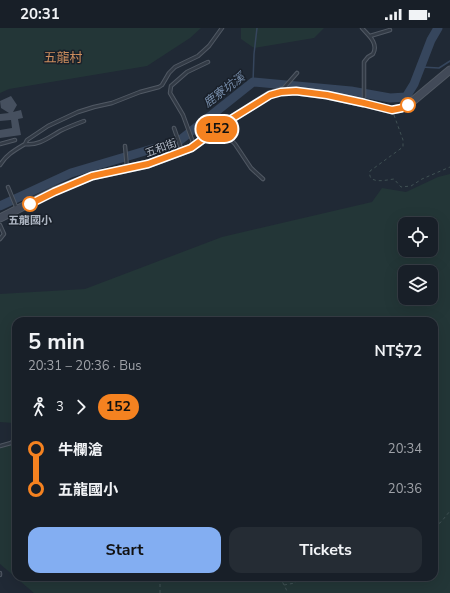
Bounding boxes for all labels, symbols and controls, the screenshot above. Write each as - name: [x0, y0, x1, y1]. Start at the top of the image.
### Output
- text: 20:31: [20, 4, 60, 24]
- district label: 五龍村: [43, 49, 83, 67]
- water label: 鹿寮坑溪: [200, 68, 250, 111]
- unlabelled marker: [400, 97, 416, 113]
- line badge: 152: [194, 116, 240, 142]
- text: 152: [204, 119, 230, 138]
- street label: 五和街: [143, 135, 179, 161]
- marker: 五龍國小: [22, 196, 38, 212]
- place label: 五龍國小: [8, 213, 52, 228]
- map controls: [398, 217, 438, 305]
- button: locate: [398, 217, 438, 257]
- button: layers: [398, 265, 438, 305]
- text: 5 min: [28, 327, 85, 357]
- text: NT$72: [374, 341, 422, 361]
- text: 20:31 – 20:36 · Bus: [28, 357, 142, 375]
- icon: walk: [28, 396, 50, 418]
- icon: forward: [70, 396, 92, 418]
- text: 152: [106, 397, 131, 416]
- text: 3: [56, 398, 64, 416]
- text: 牛欄滄: [58, 440, 103, 460]
- text: 20:34: [388, 440, 422, 458]
- text: 五龍國小: [58, 480, 118, 500]
- text: 20:36: [388, 480, 422, 498]
- button: Start: [28, 527, 221, 573]
- button: Tickets: [229, 527, 422, 573]

